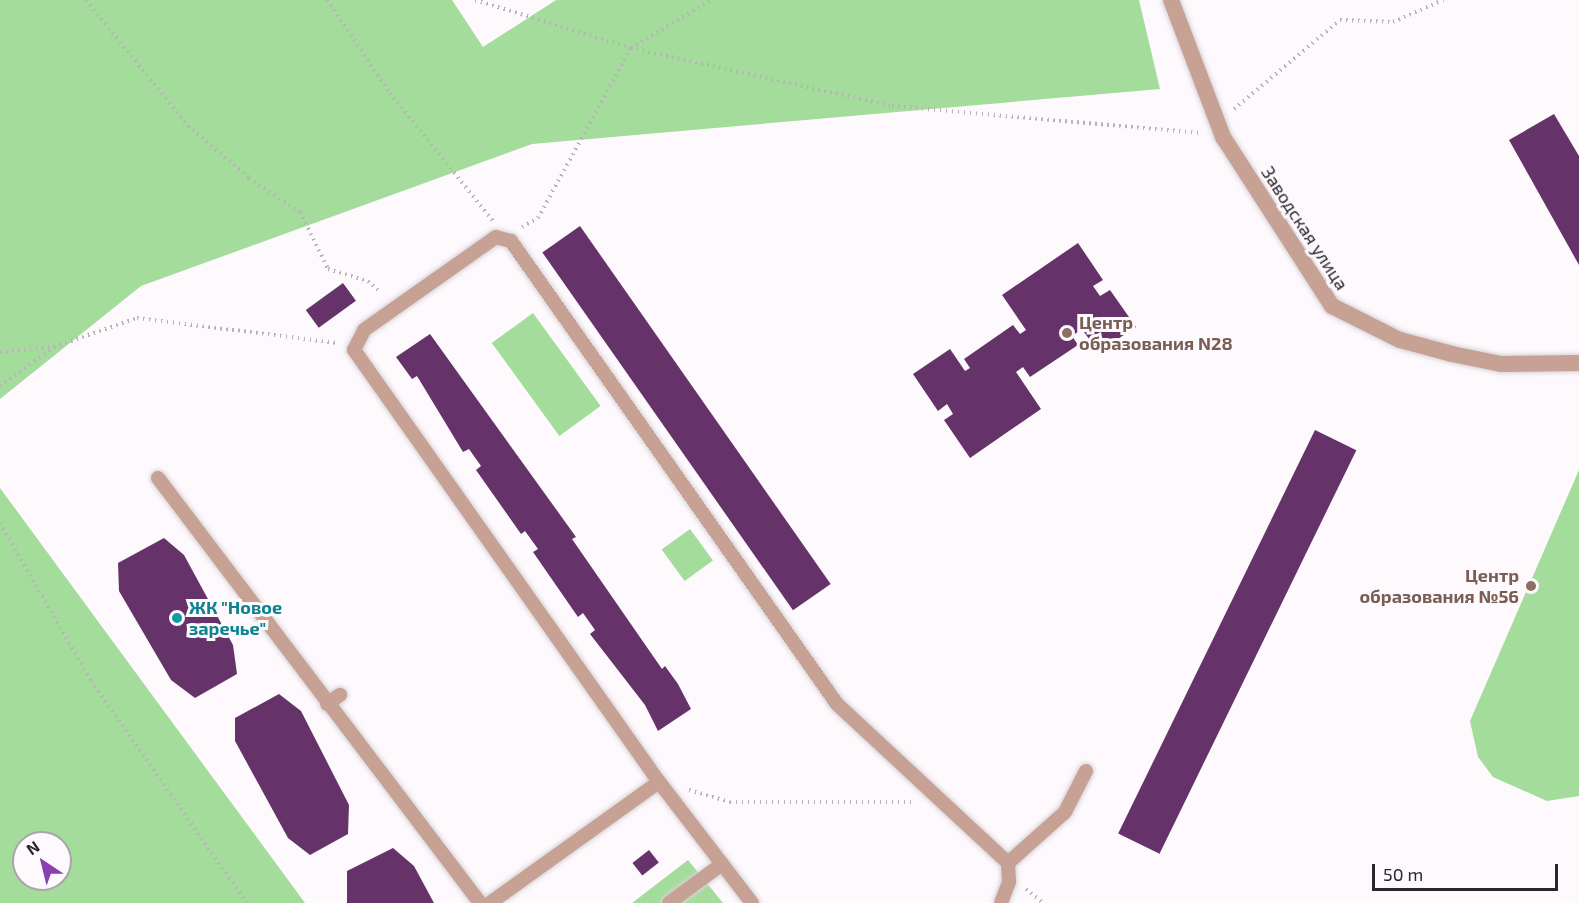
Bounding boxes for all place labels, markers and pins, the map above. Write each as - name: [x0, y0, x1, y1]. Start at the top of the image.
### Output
- place label: Центр образования N28: [1079, 312, 1233, 354]
- marker: Центр образования N28: [1060, 326, 1074, 340]
- place label: Центр образования №56: [1359, 565, 1519, 608]
- marker: Центр образования №56: [1524, 579, 1538, 593]
- place label: ЖК "Новое заречье": [189, 597, 282, 640]
- marker: ЖК "Новое заречье": [170, 611, 184, 625]

